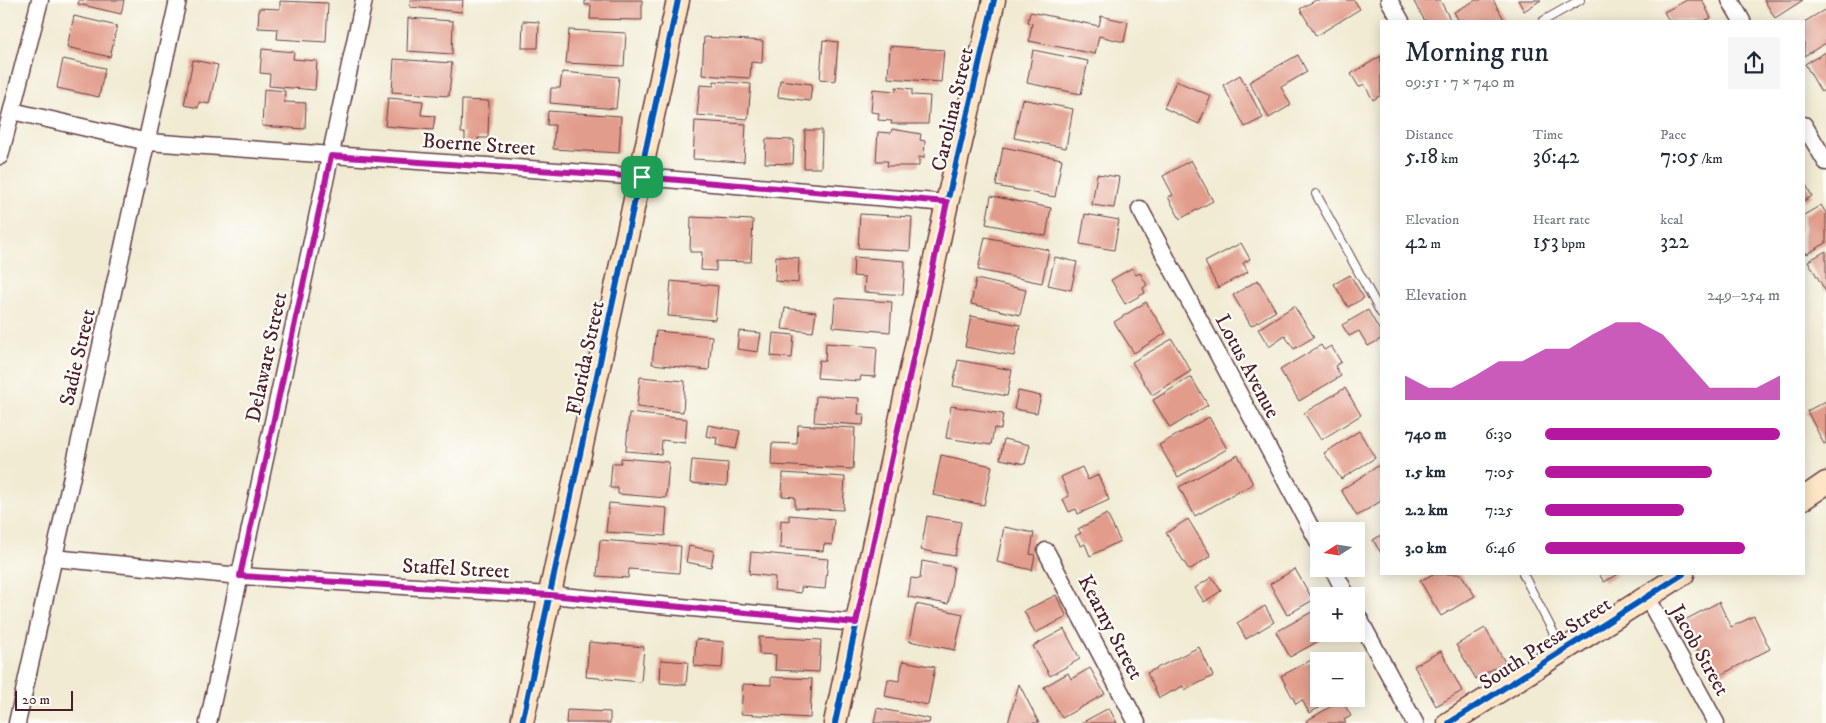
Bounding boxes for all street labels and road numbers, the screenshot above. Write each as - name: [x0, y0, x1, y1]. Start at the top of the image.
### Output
- street label: Carolina Street: [926, 44, 980, 174]
- street label: Boerne Street: [421, 128, 537, 162]
- street label: Delaware Street: [240, 289, 294, 425]
- street label: Florida Street: [561, 298, 611, 418]
- street label: Sadie Street: [54, 306, 102, 408]
- street label: Lotus Avenue: [1209, 310, 1286, 423]
- street label: Staffel Street: [402, 553, 511, 585]
- street label: Kearny Street: [1072, 571, 1149, 685]
- street label: South Presa Street: [1475, 591, 1617, 696]
- street label: Jacob Street: [1663, 599, 1735, 701]

